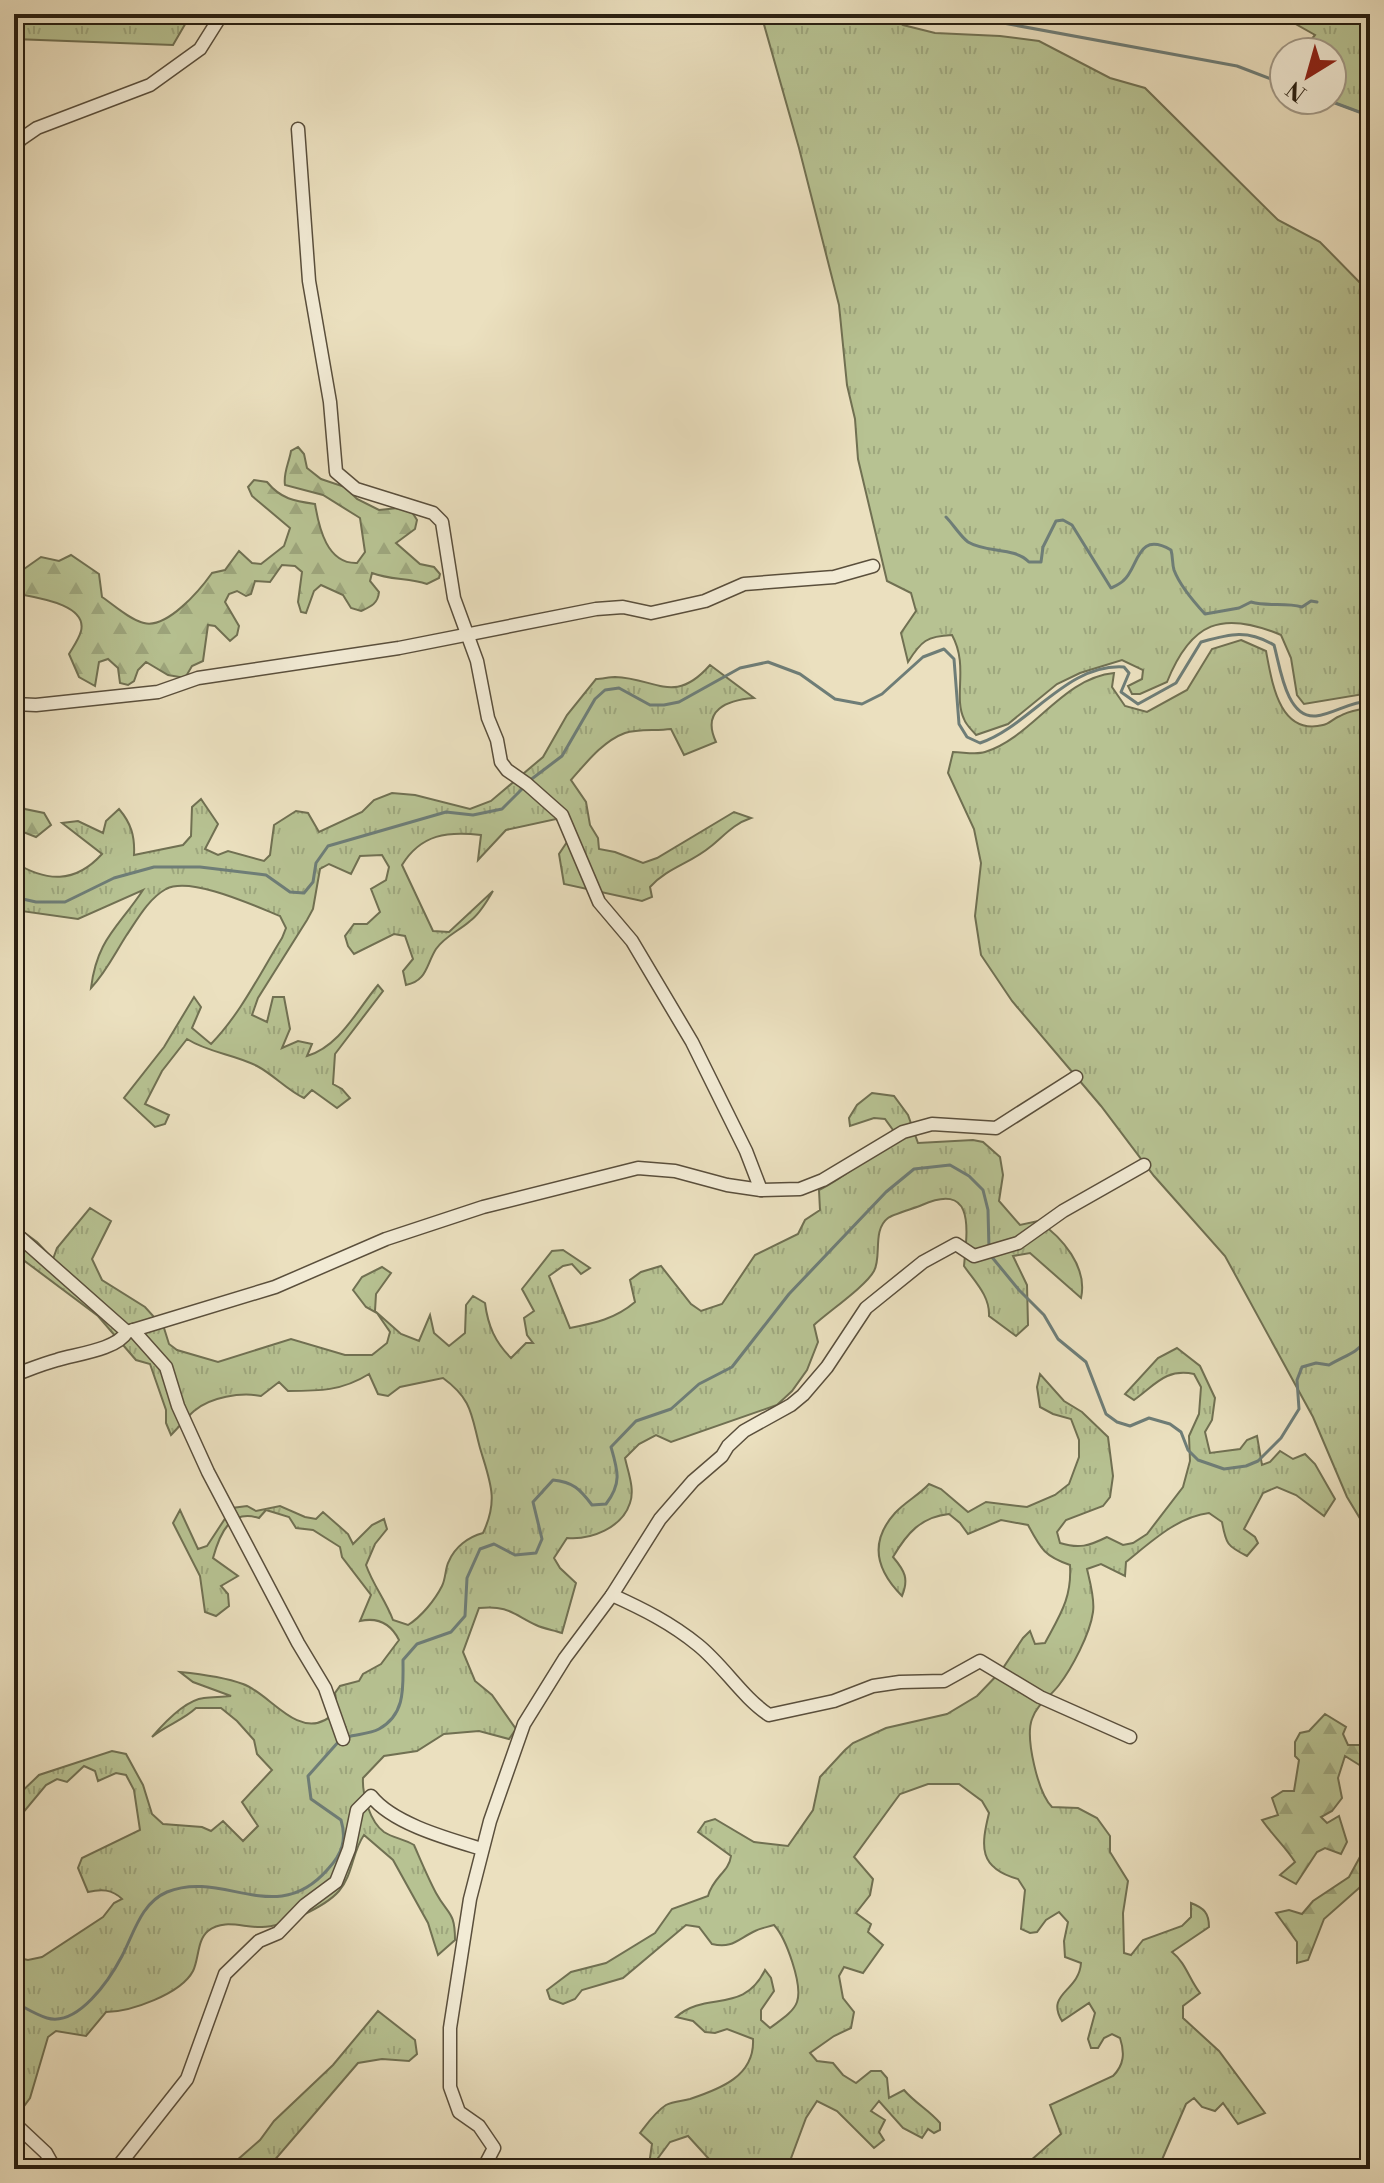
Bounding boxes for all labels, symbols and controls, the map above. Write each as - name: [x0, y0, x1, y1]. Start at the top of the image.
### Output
- north arrow: [1268, 36, 1348, 116]
- text: N: [1281, 74, 1312, 107]

